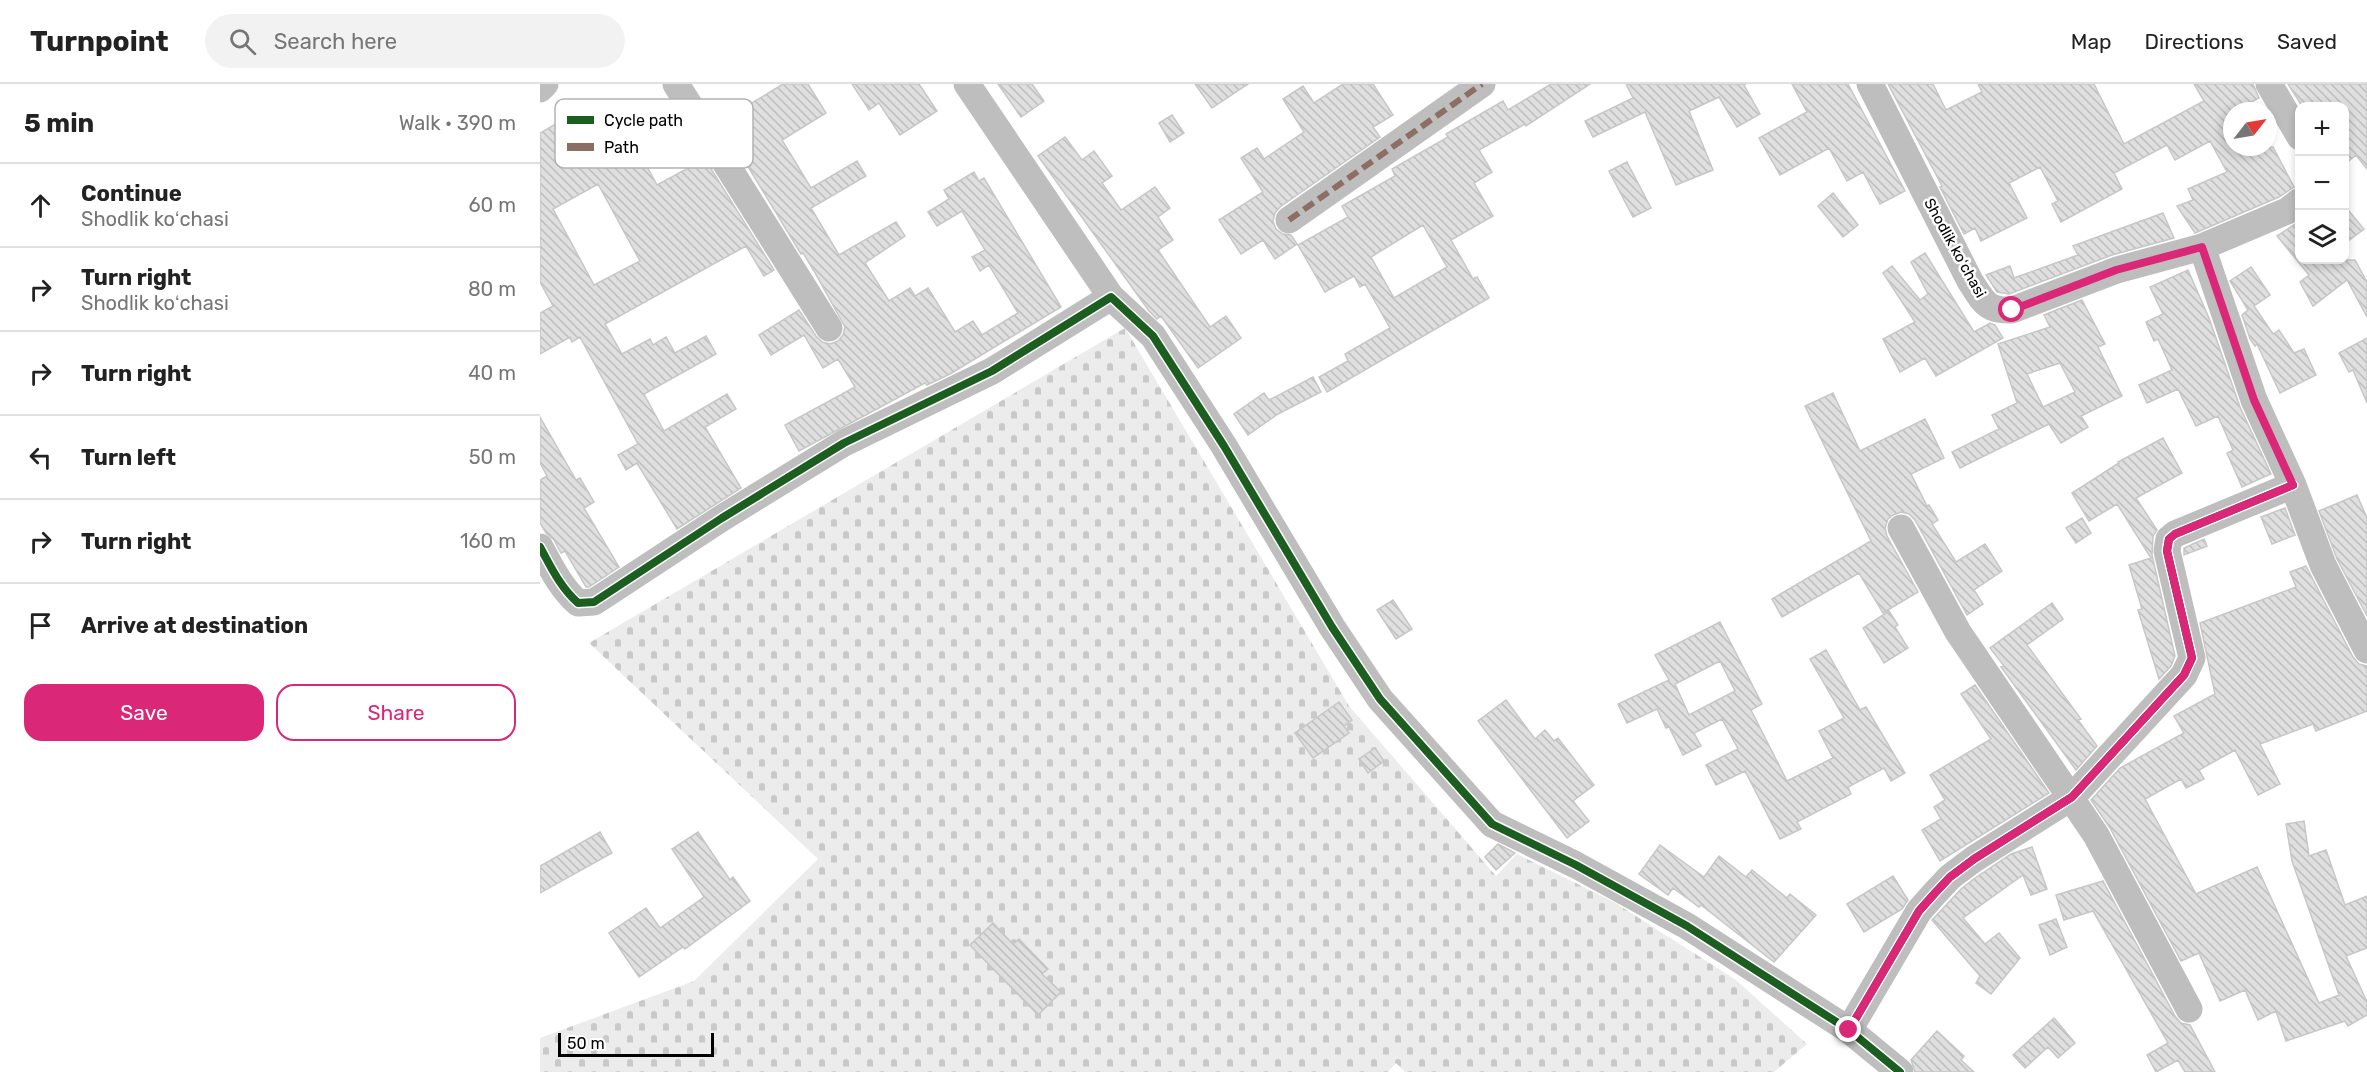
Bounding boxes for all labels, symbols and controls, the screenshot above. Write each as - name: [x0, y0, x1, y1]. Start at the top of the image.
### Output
- search box: [205, 14, 625, 68]
- text: Turnpoint: [30, 25, 169, 58]
- icon: search: [226, 25, 259, 58]
- text: Search here: [274, 28, 397, 55]
- text: Map: [2071, 29, 2112, 54]
- text: Directions: [2145, 29, 2244, 54]
- text: Saved: [2277, 29, 2337, 54]
- legend: [555, 99, 753, 168]
- north arrow: [2223, 102, 2277, 156]
- map controls: [2295, 102, 2349, 264]
- button: +: [2295, 102, 2349, 156]
- text: 5 min: [24, 108, 94, 139]
- text: Walk · 390 m: [399, 111, 516, 135]
- text: Cycle path: [604, 111, 683, 130]
- text: Path: [604, 138, 639, 157]
- button: −: [2295, 156, 2349, 210]
- text: Continue: [81, 180, 182, 207]
- icon: ahead: [24, 189, 57, 222]
- text: 60 m: [469, 193, 516, 217]
- street label: Shodlik koʻchasi: [1920, 195, 1990, 301]
- text: Shodlik koʻchasi: [81, 207, 229, 231]
- button: layers: [2295, 210, 2349, 264]
- text: Turn right: [81, 264, 191, 291]
- icon: right: [24, 273, 57, 306]
- text: 80 m: [468, 277, 516, 301]
- text: Shodlik koʻchasi: [81, 291, 229, 315]
- route start: [1998, 296, 2024, 322]
- icon: right: [24, 357, 57, 390]
- text: Turn right: [81, 360, 191, 387]
- text: 40 m: [468, 361, 516, 385]
- icon: left: [24, 441, 57, 474]
- text: Turn left: [81, 444, 176, 471]
- text: 50 m: [469, 445, 516, 469]
- icon: right: [24, 525, 57, 558]
- text: Turn right: [81, 528, 191, 555]
- text: 160 m: [460, 529, 516, 553]
- icon: arrive: [24, 609, 57, 642]
- text: Arrive at destination: [81, 612, 308, 639]
- button: Save: [24, 684, 264, 741]
- button: Share: [276, 684, 516, 741]
- route end: [1835, 1016, 1861, 1042]
- scale bar: [558, 1030, 714, 1058]
- text: 50 m: [567, 1034, 605, 1053]

